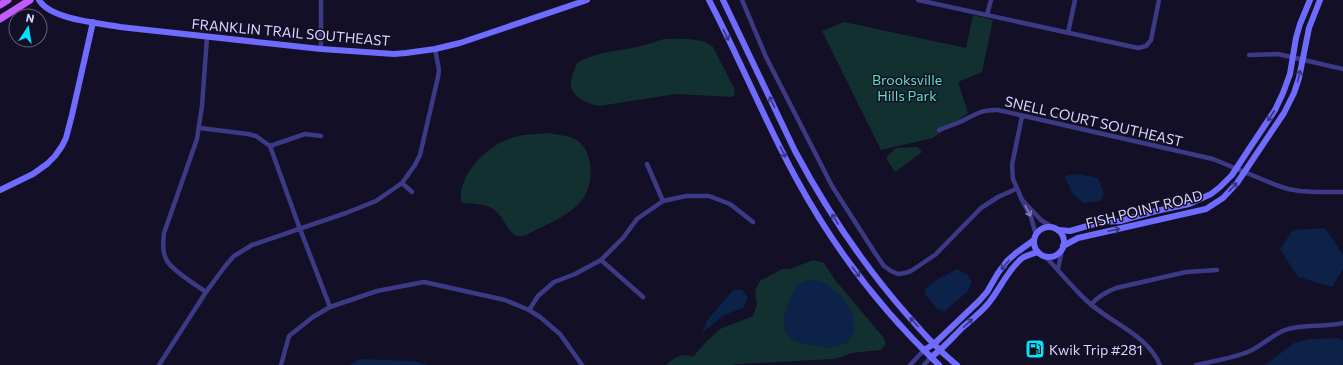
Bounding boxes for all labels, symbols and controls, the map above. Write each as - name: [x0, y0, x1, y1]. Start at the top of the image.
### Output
- north arrow: [8, 8, 48, 48]
- text: N: [25, 11, 36, 25]
- street label: FRANKLIN TRAIL SOUTHEAST: [191, 15, 391, 49]
- one-way arrow: [723, 29, 731, 41]
- one-way arrow: [1295, 70, 1303, 83]
- park label: Brooksville Hills Park: [872, 71, 942, 104]
- street label: SNELL COURT SOUTHEAST: [1003, 92, 1185, 150]
- one-way arrow: [768, 96, 775, 108]
- one-way arrow: [1267, 110, 1275, 121]
- one-way arrow: [780, 146, 787, 158]
- one-way arrow: [1229, 182, 1238, 192]
- street label: FISH POINT ROAD: [1084, 186, 1204, 232]
- one-way arrow: [1025, 205, 1032, 217]
- one-way arrow: [830, 214, 839, 225]
- one-way arrow: [1107, 226, 1120, 234]
- one-way arrow: [1000, 259, 1009, 270]
- one-way arrow: [852, 266, 861, 277]
- one-way arrow: [909, 317, 919, 327]
- one-way arrow: [963, 318, 973, 328]
- fuel station icon: Kwik Trip #281: [1024, 338, 1046, 360]
- place label: Kwik Trip #281: [1049, 341, 1143, 358]

